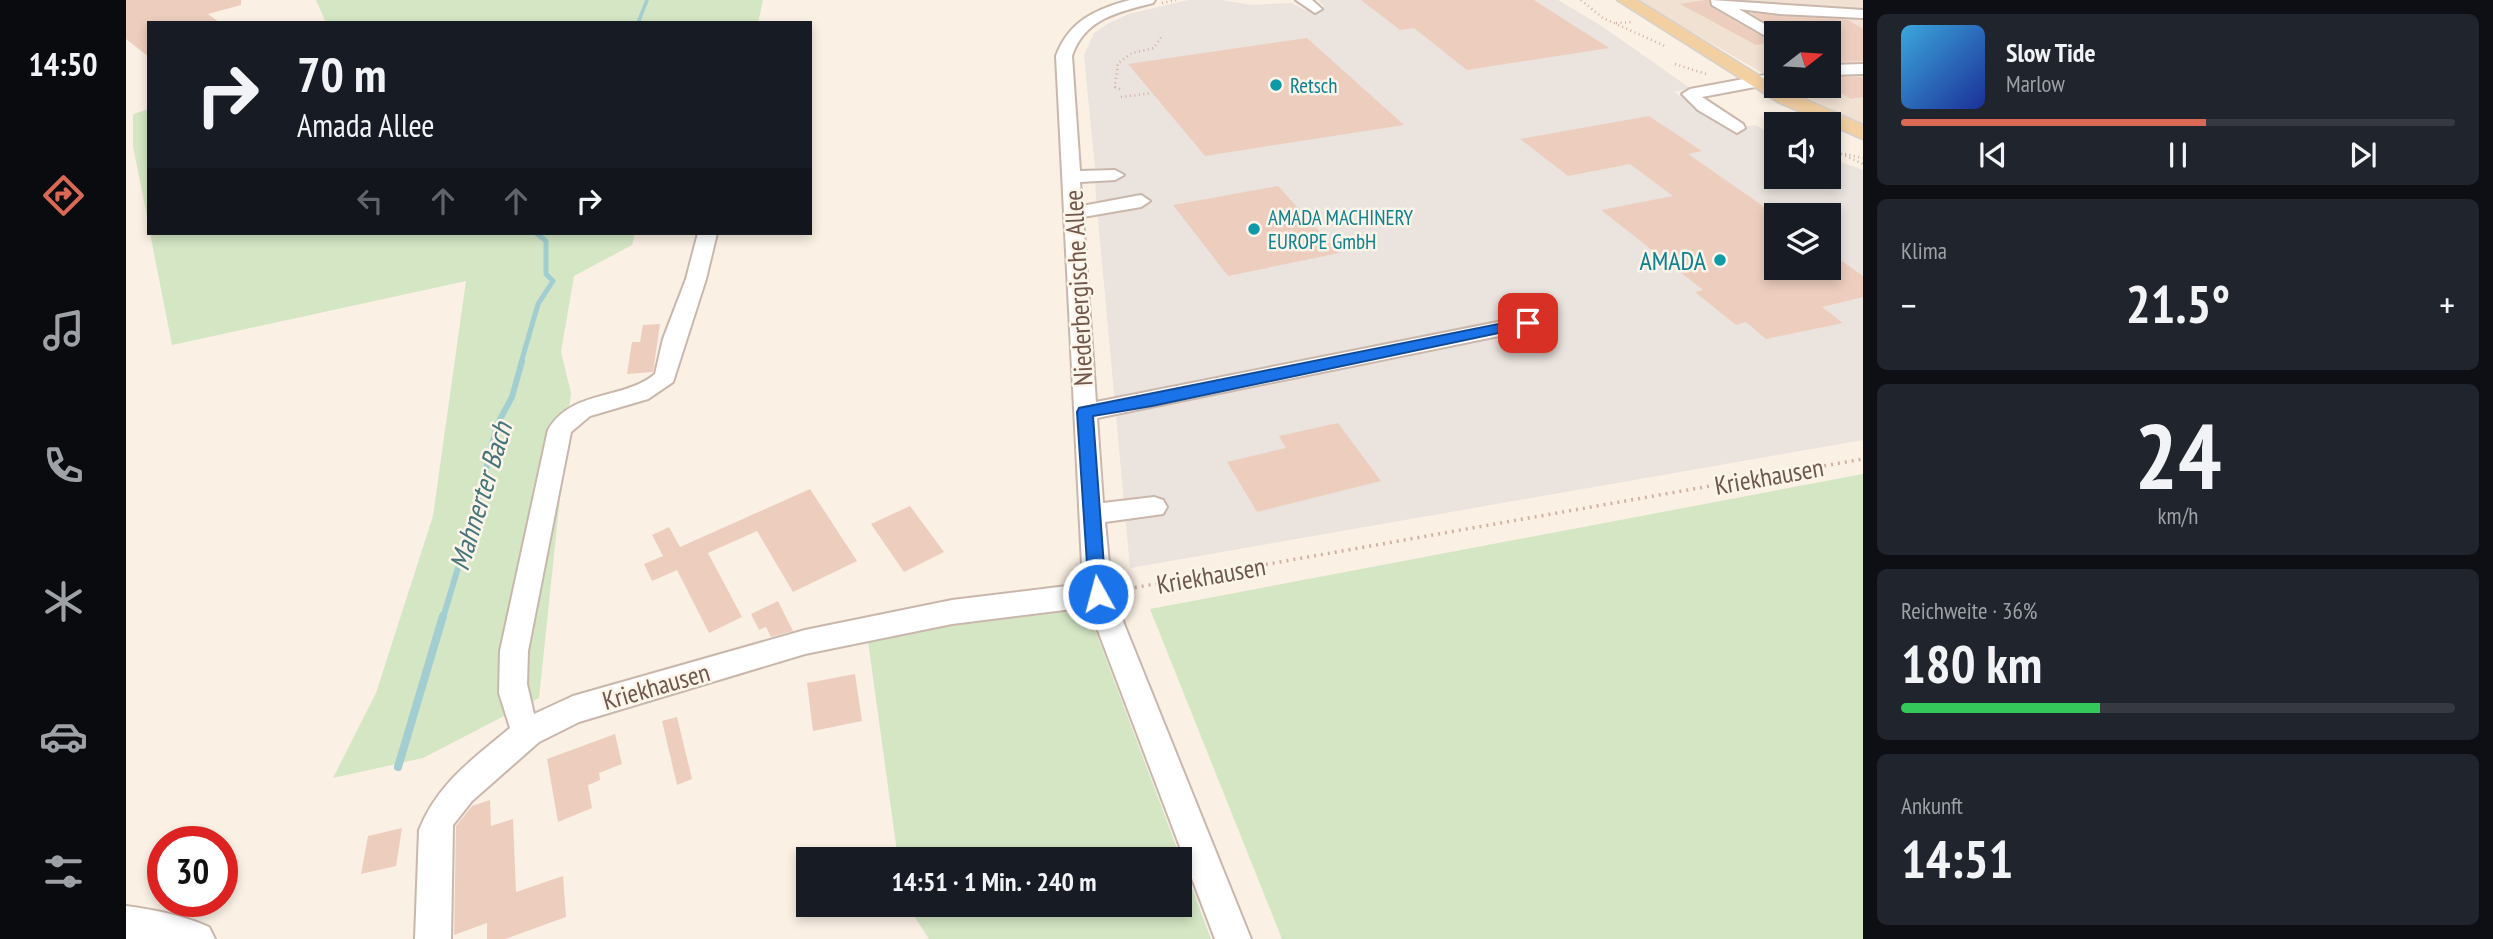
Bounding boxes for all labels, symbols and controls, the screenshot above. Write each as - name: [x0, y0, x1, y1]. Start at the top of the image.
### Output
- north arrow: [1764, 21, 1841, 98]
- map controls: [1764, 21, 1841, 280]
- text: Slow Tide: [2006, 36, 2096, 69]
- text: 70 m: [297, 42, 386, 106]
- text: 14:50: [28, 43, 98, 85]
- icon: right: [182, 49, 273, 140]
- text: Marlow: [2006, 69, 2065, 98]
- place label: Retsch: [1290, 72, 1338, 99]
- marker: Retsch: [1268, 77, 1284, 93]
- text: Amada Allee: [297, 104, 435, 146]
- button: sound: [1764, 112, 1841, 189]
- icon: previous: [1974, 136, 2012, 174]
- icon: pause: [2159, 136, 2197, 174]
- icon: next: [2344, 136, 2382, 174]
- icon: directions: [39, 171, 88, 220]
- icon: left: [351, 182, 389, 220]
- icon: ahead: [424, 182, 462, 220]
- icon: ahead: [497, 182, 535, 220]
- icon: right: [570, 182, 608, 220]
- street label: Niederbergische Allee: [1056, 189, 1100, 387]
- button: layers: [1764, 203, 1841, 280]
- place label: AMADA MACHINERY EUROPE GmbH: [1268, 204, 1414, 255]
- marker: AMADA MACHINERY EUROPE GmbH: [1246, 221, 1262, 237]
- text: Klima: [1901, 236, 1947, 265]
- place label: AMADA: [1639, 244, 1707, 277]
- marker: AMADA: [1712, 252, 1728, 268]
- text: 21.5°: [2126, 270, 2230, 337]
- text: −: [1901, 280, 1917, 329]
- text: +: [2439, 280, 2455, 329]
- pin: [1498, 293, 1558, 353]
- icon: arrive: [1509, 304, 1547, 342]
- icon: music: [39, 306, 88, 355]
- text: 24: [2135, 396, 2222, 514]
- water label: Mahnerter Bach: [440, 416, 521, 575]
- icon: phone: [39, 441, 88, 490]
- street label: Kriekhausen: [1712, 450, 1826, 502]
- text: km/h: [2158, 501, 2198, 530]
- street label: Kriekhausen: [1154, 549, 1268, 601]
- position arrow: [1061, 557, 1135, 631]
- icon: climate: [39, 577, 88, 626]
- text: Reichweite · 36%: [1901, 596, 2037, 625]
- text: 180 km: [1901, 630, 2042, 697]
- street label: Kriekhausen: [599, 655, 713, 717]
- icon: car: [39, 712, 88, 761]
- text: Ankunft: [1901, 791, 1963, 820]
- text: 14:51: [1901, 825, 2013, 892]
- speed limit sign: 30: [147, 826, 238, 917]
- icon: filters: [39, 847, 88, 896]
- text: 14:51 · 1 Min. · 240 m: [892, 865, 1096, 898]

